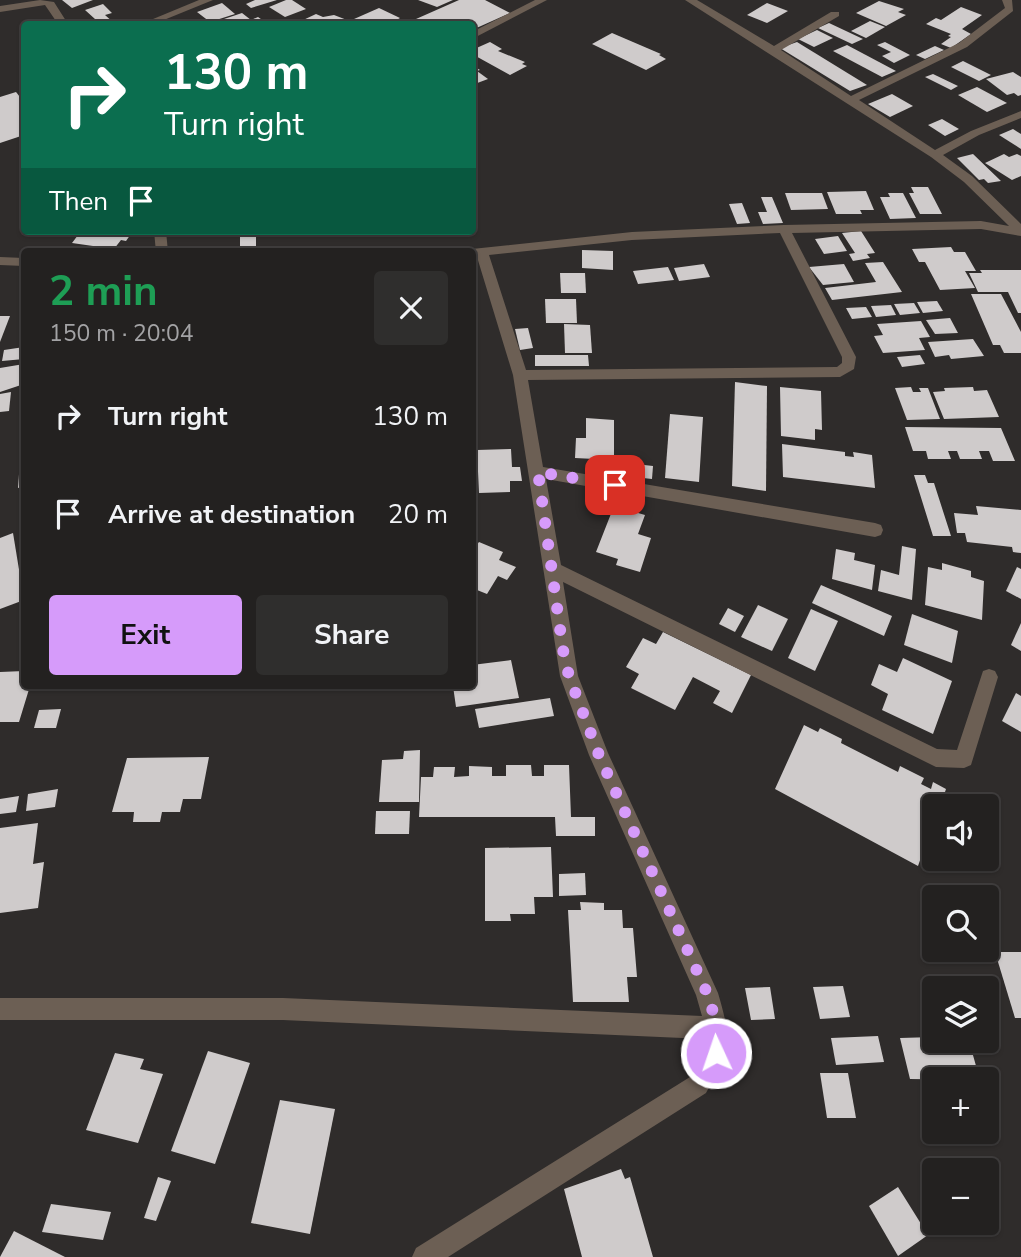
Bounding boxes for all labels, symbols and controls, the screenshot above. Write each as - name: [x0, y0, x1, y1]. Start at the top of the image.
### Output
- text: 130 m: [164, 39, 308, 106]
- icon: right: [49, 49, 140, 140]
- text: Turn right: [164, 103, 304, 146]
- icon: arrive: [122, 182, 160, 220]
- text: Then: [49, 184, 108, 219]
- text: 2 min: [49, 263, 158, 320]
- button: close: [374, 271, 448, 345]
- text: 150 m · 20:04: [49, 318, 194, 349]
- icon: right: [49, 397, 87, 435]
- text: Turn right: [108, 399, 227, 434]
- text: 130 m: [372, 399, 448, 434]
- pin: [585, 455, 645, 515]
- icon: arrive: [596, 466, 634, 504]
- icon: arrive: [49, 495, 87, 533]
- text: Arrive at destination: [108, 497, 355, 532]
- text: 20 m: [388, 497, 448, 532]
- button: Exit: [49, 595, 242, 675]
- button: Share: [256, 595, 448, 675]
- map controls: [922, 794, 999, 1235]
- button: sound: [922, 794, 999, 871]
- button: search: [922, 885, 999, 962]
- button: layers: [922, 976, 999, 1053]
- position arrow: [679, 1016, 753, 1090]
- button: +: [922, 1067, 999, 1144]
- button: −: [922, 1158, 999, 1235]

